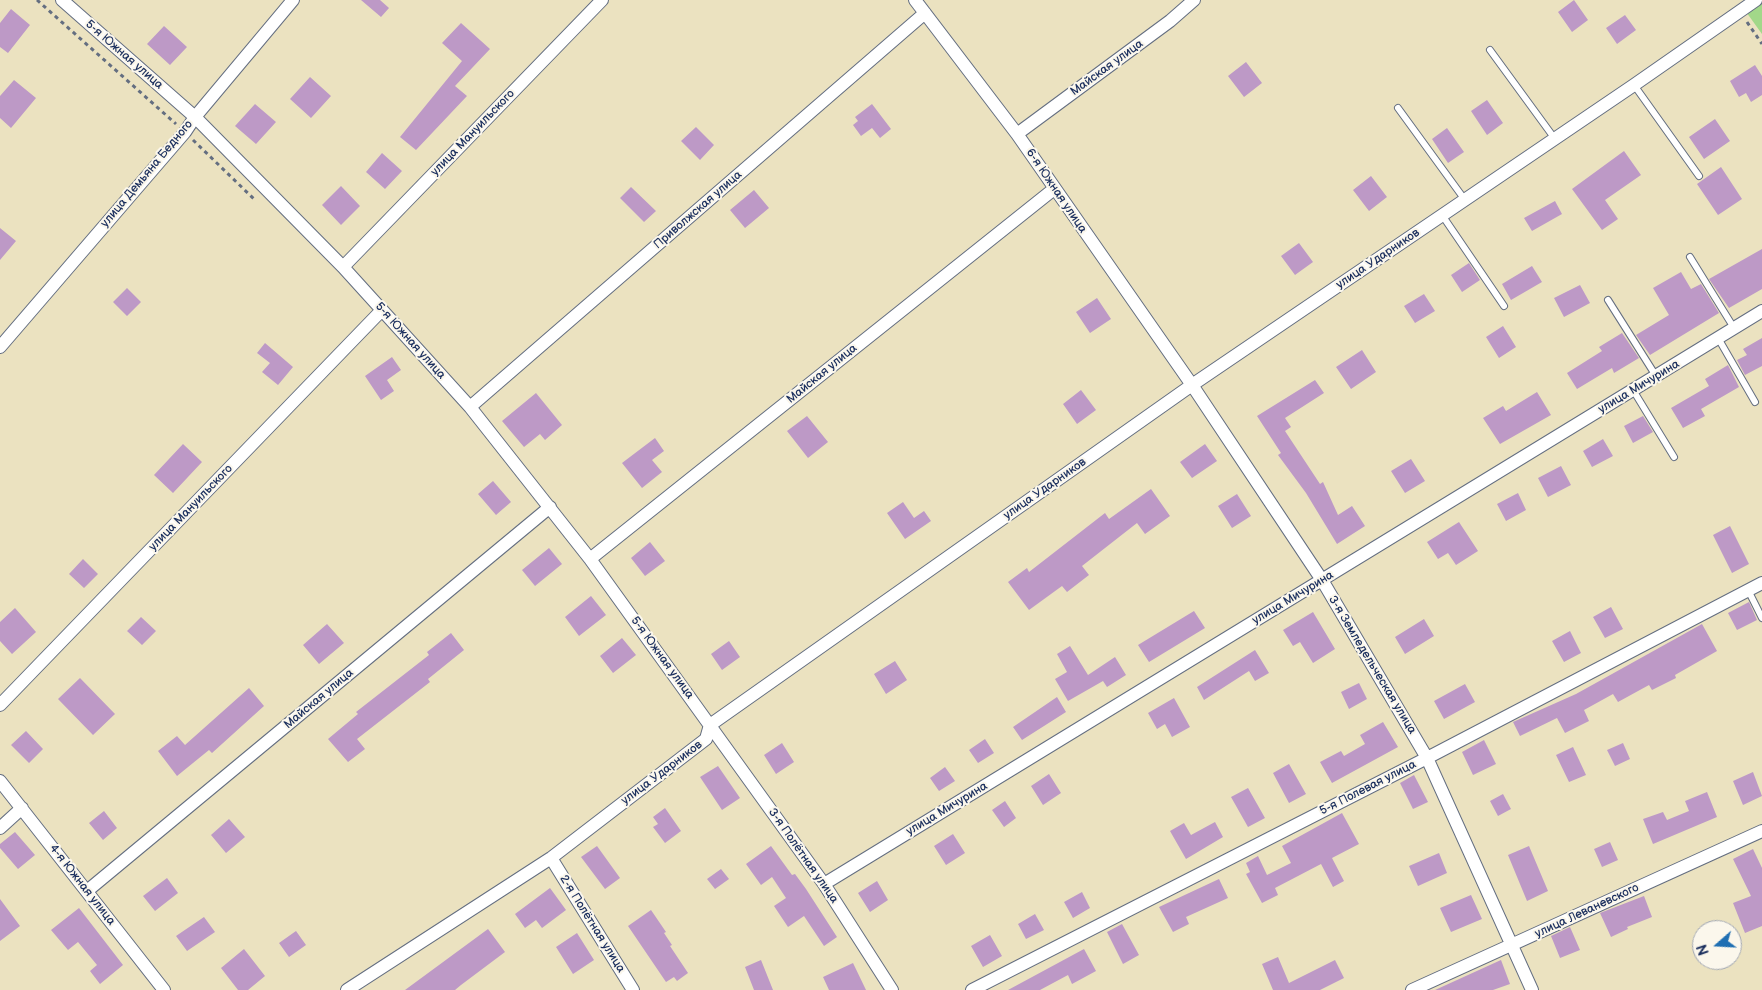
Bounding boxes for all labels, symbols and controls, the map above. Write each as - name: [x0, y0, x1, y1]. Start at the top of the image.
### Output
- street label: 5-я Южная улица: [82, 17, 166, 93]
- street label: Майская улица: [1068, 37, 1146, 99]
- street label: улица Мануильского: [428, 87, 518, 179]
- street label: улица Демьяна Бедного: [98, 118, 196, 230]
- street label: 6-я Южная улица: [1022, 146, 1090, 236]
- street label: Приволжская улица: [651, 168, 745, 252]
- street label: улица Ударников: [1333, 226, 1423, 292]
- street label: 5-я Южная улица: [372, 300, 448, 382]
- street label: Майская улица: [784, 341, 860, 407]
- street label: улица Мичурина: [1596, 357, 1682, 417]
- street label: улица Ударников: [1001, 455, 1089, 523]
- street label: улица Мануильского: [146, 462, 236, 554]
- street label: улица Мичурина: [1250, 568, 1336, 628]
- street label: 3-я Земледельческая улица: [1325, 593, 1419, 737]
- street label: 5-я Южная улица: [627, 614, 697, 702]
- street label: Майская улица: [281, 666, 357, 732]
- street label: улица Ударников: [619, 738, 705, 808]
- street label: 5-я Полевая улица: [1317, 757, 1419, 819]
- street label: улица Мичурина: [904, 779, 990, 839]
- street label: 3-я Полётная улица: [765, 806, 841, 906]
- street label: 4-я Южная улица: [46, 842, 118, 928]
- street label: 2-я Полётная улица: [556, 872, 628, 976]
- street label: улица Леваневского: [1533, 881, 1641, 941]
- north arrow: [1692, 920, 1742, 970]
- text: N: [1694, 942, 1713, 957]

